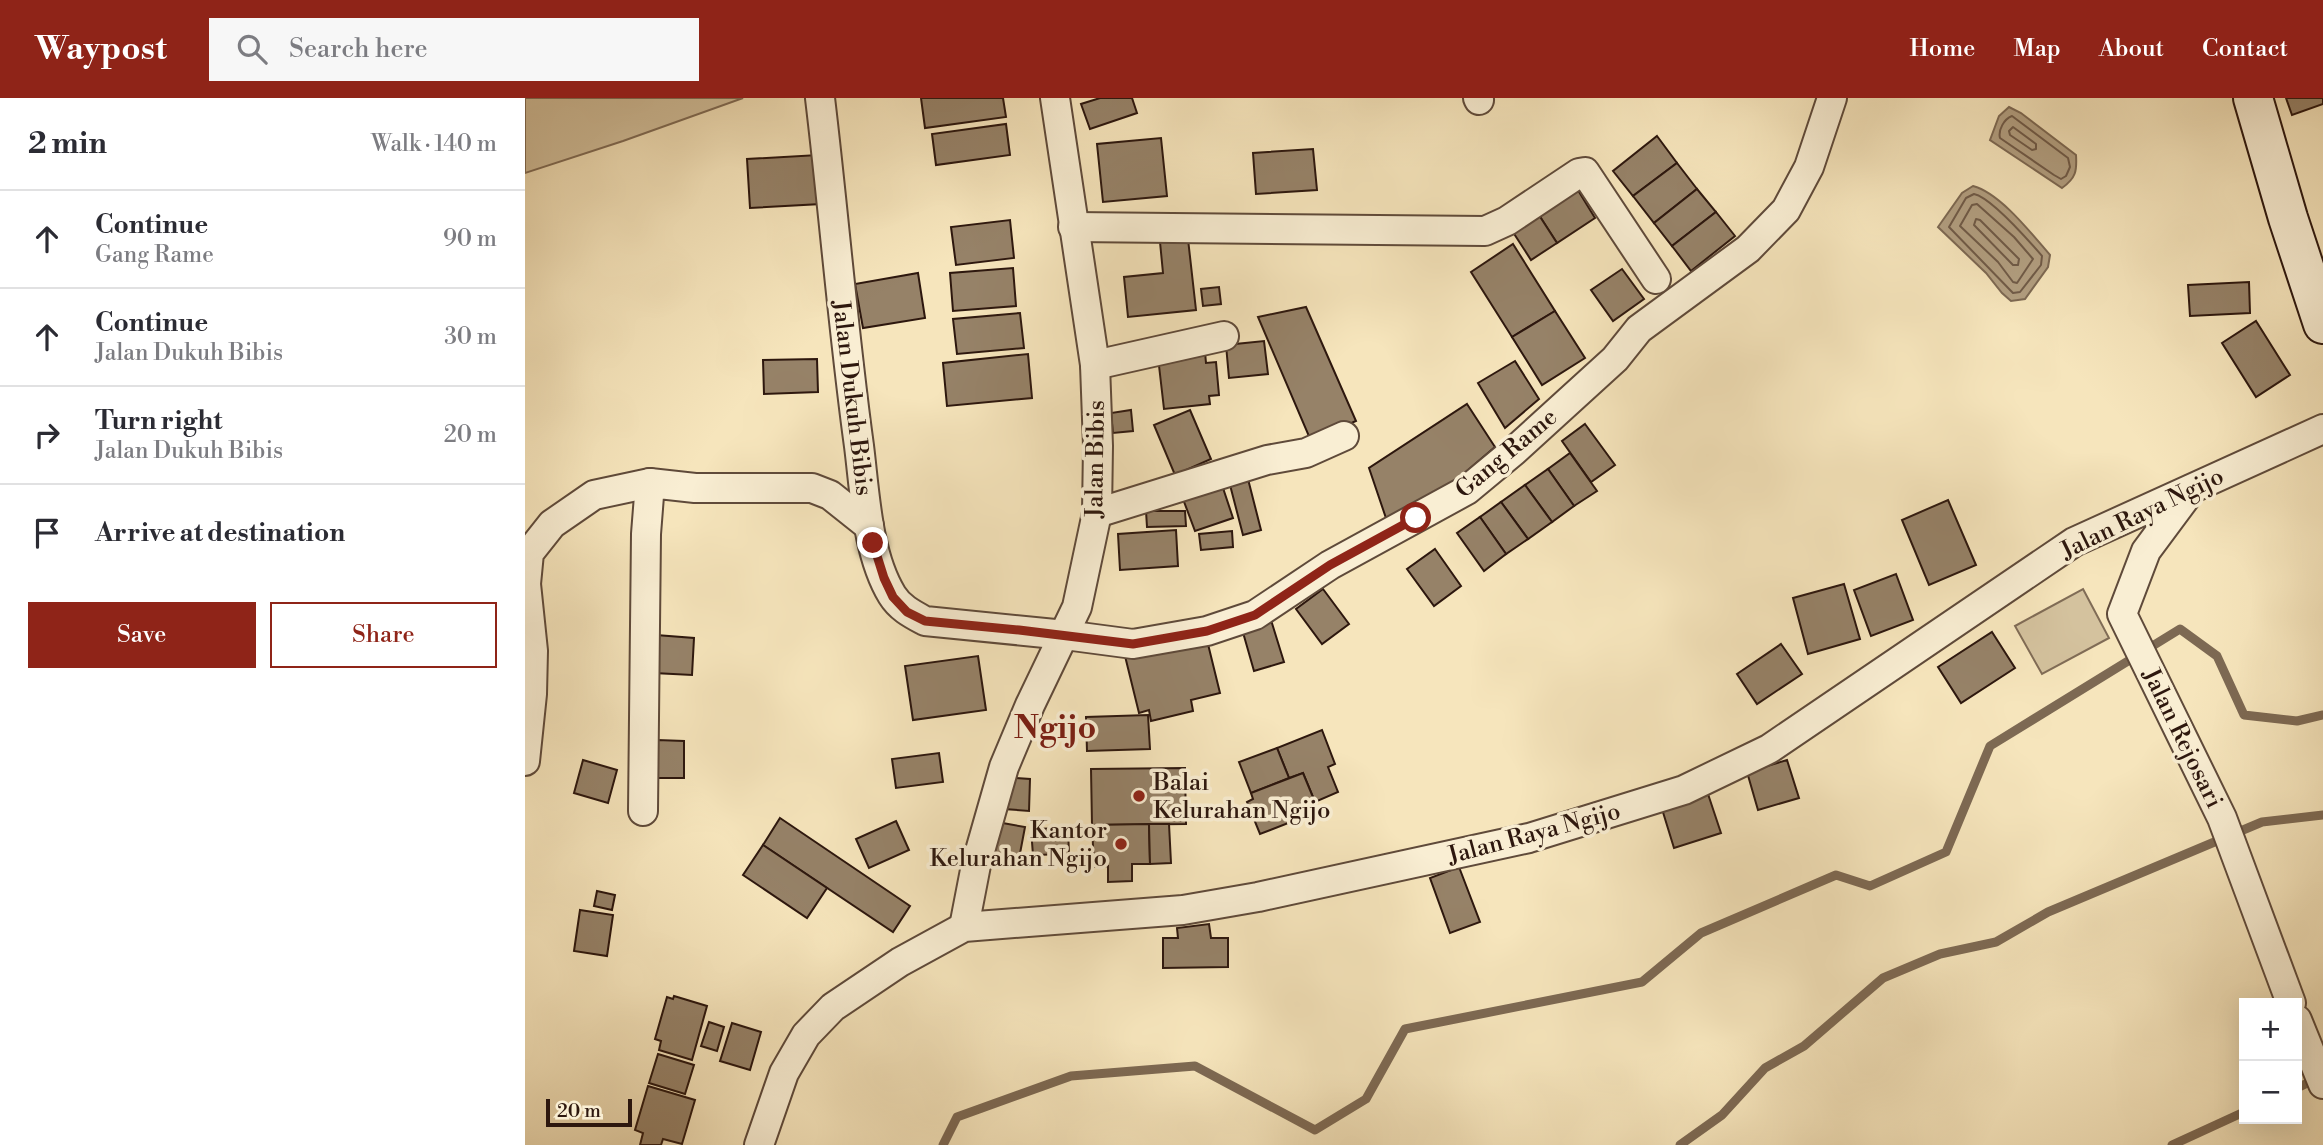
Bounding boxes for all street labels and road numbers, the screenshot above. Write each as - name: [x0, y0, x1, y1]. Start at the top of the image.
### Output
- street label: Jalan Dukuh Bibis: [825, 298, 879, 497]
- street label: Jalan Bibis: [1080, 400, 1112, 519]
- street label: Gang Rame: [1450, 402, 1564, 505]
- street label: Jalan Raya Ngijo: [2055, 461, 2229, 567]
- street label: Jalan Rejosari: [2135, 663, 2229, 813]
- street label: Jalan Raya Ngijo: [1444, 796, 1624, 872]

